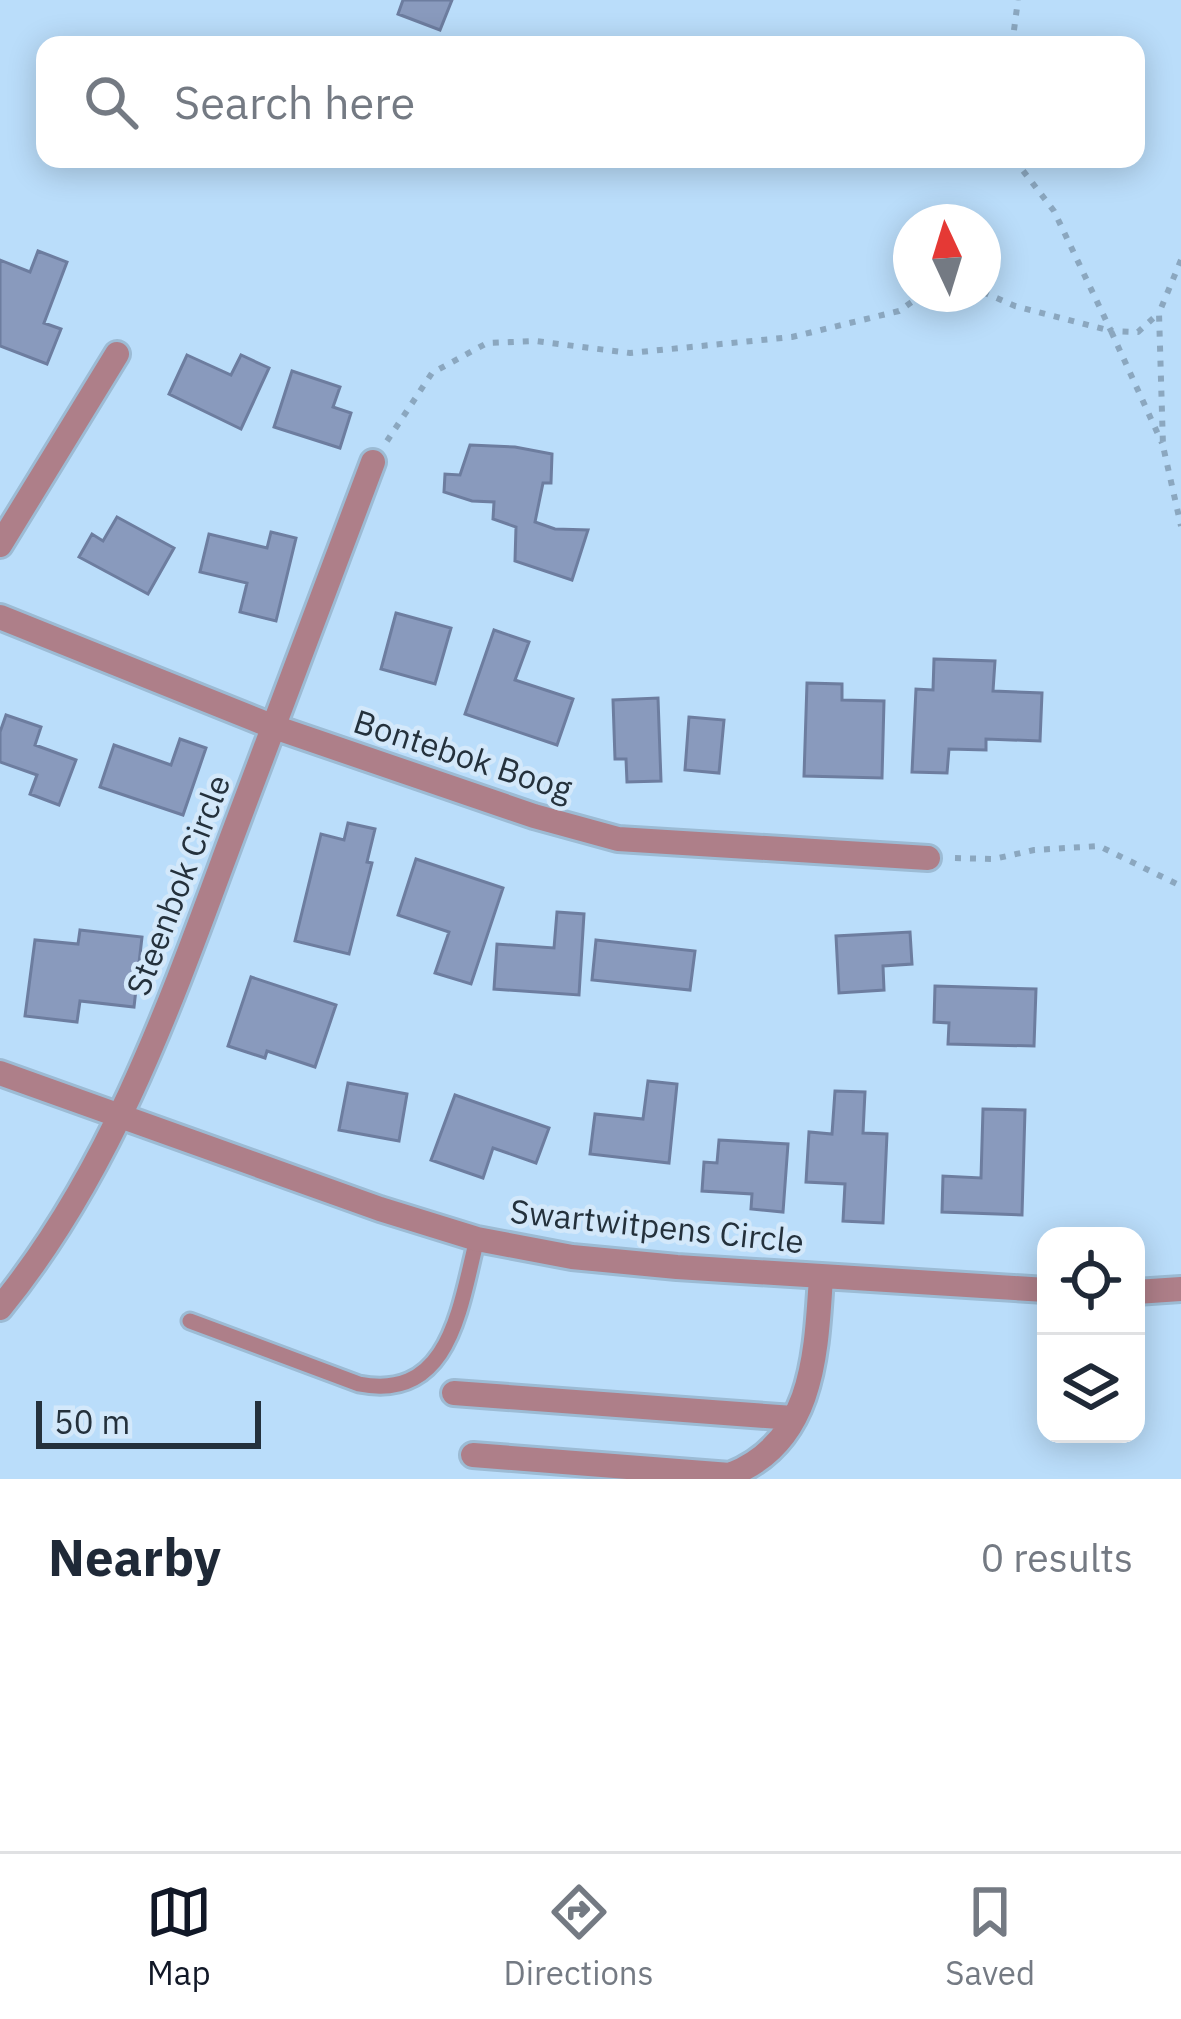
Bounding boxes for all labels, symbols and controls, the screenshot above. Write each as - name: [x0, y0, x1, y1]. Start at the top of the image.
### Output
- search box: [36, 36, 1145, 168]
- icon: search: [78, 69, 144, 135]
- text: Search here: [174, 73, 415, 131]
- north arrow: [893, 204, 1001, 312]
- street label: Bontebok Boog: [349, 699, 578, 810]
- street label: Steenbok Circle: [116, 768, 239, 1001]
- street label: Swartwitpens Circle: [508, 1189, 806, 1262]
- map controls: [1037, 1227, 1145, 1443]
- button: locate: [1037, 1227, 1145, 1335]
- button: layers: [1037, 1335, 1145, 1443]
- scale bar: [36, 1395, 261, 1448]
- text: 50 m: [54, 1400, 130, 1443]
- text: Nearby: [48, 1524, 221, 1590]
- text: 0 results: [981, 1532, 1133, 1583]
- tab: Map: [146, 1879, 212, 1994]
- tab: Directions: [504, 1879, 654, 1994]
- tab: Saved: [945, 1879, 1035, 1994]

